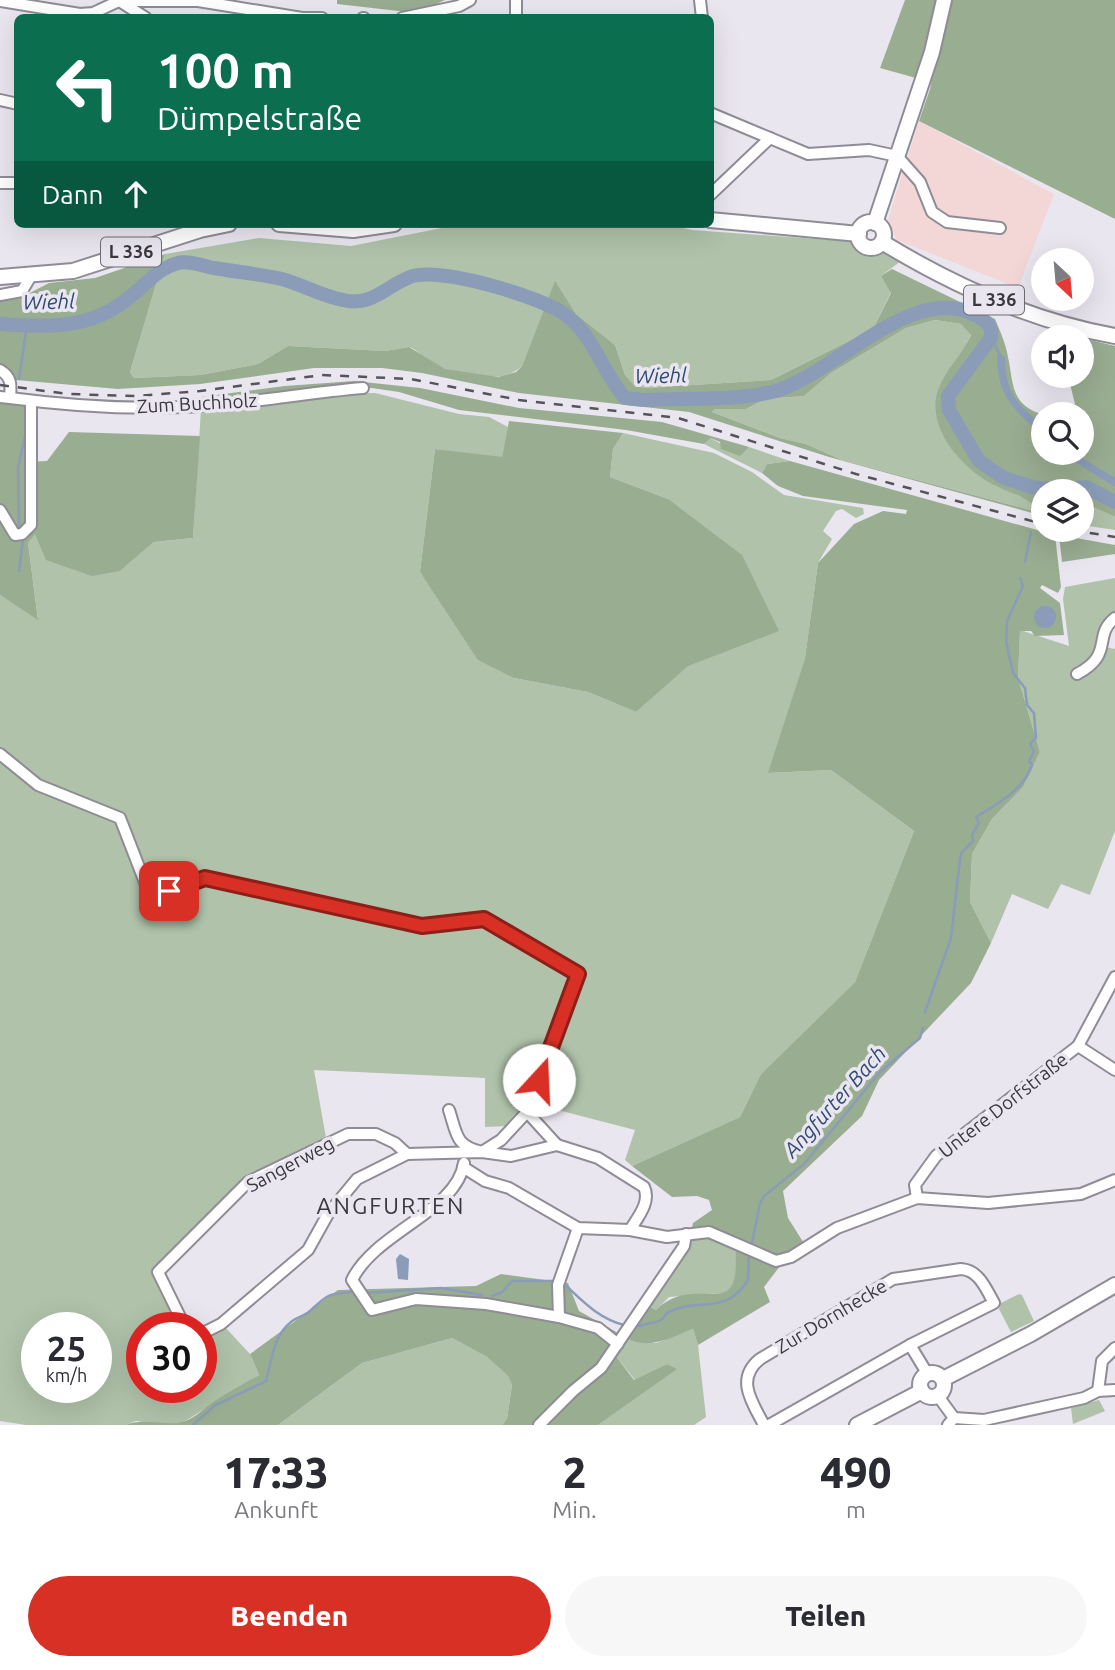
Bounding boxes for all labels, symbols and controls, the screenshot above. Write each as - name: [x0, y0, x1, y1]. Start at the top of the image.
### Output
- icon: left: [42, 42, 133, 133]
- text: 100 m: [157, 42, 294, 97]
- text: Dümpelstraße: [157, 100, 362, 136]
- icon: ahead: [117, 175, 155, 213]
- text: Dann: [42, 180, 103, 209]
- road number: L 336: [101, 238, 161, 266]
- north arrow: [1031, 248, 1094, 312]
- map controls: [1031, 248, 1094, 542]
- road number: L 336: [964, 286, 1024, 314]
- water label: Wiehl: [23, 289, 75, 313]
- button: sound: [1031, 325, 1094, 388]
- water label: Wiehl: [635, 363, 687, 387]
- street label: Zum Buchholz: [136, 389, 258, 417]
- button: search: [1031, 402, 1094, 465]
- button: layers: [1031, 479, 1094, 542]
- pin: [139, 861, 199, 921]
- icon: arrive: [150, 872, 188, 910]
- water label: Angfurter Bach: [777, 1041, 890, 1163]
- position arrow: [502, 1043, 576, 1117]
- street label: Untere Dorfstraße: [934, 1048, 1072, 1162]
- street label: Sangerweg: [243, 1132, 337, 1196]
- district label: ANGFURTEN: [317, 1193, 465, 1218]
- street label: Zur Dornhecke: [772, 1274, 890, 1358]
- speed limit sign: 30: [126, 1312, 217, 1403]
- text: 25: [47, 1328, 86, 1368]
- text: km/h: [46, 1365, 87, 1385]
- text: 17:33: [224, 1449, 329, 1496]
- text: 2: [563, 1449, 586, 1496]
- text: 490: [820, 1449, 891, 1496]
- text: Ankunft: [234, 1497, 318, 1522]
- text: Min.: [552, 1497, 597, 1522]
- text: m: [846, 1497, 866, 1522]
- button: Beenden: [28, 1576, 551, 1656]
- button: Teilen: [565, 1576, 1087, 1656]

